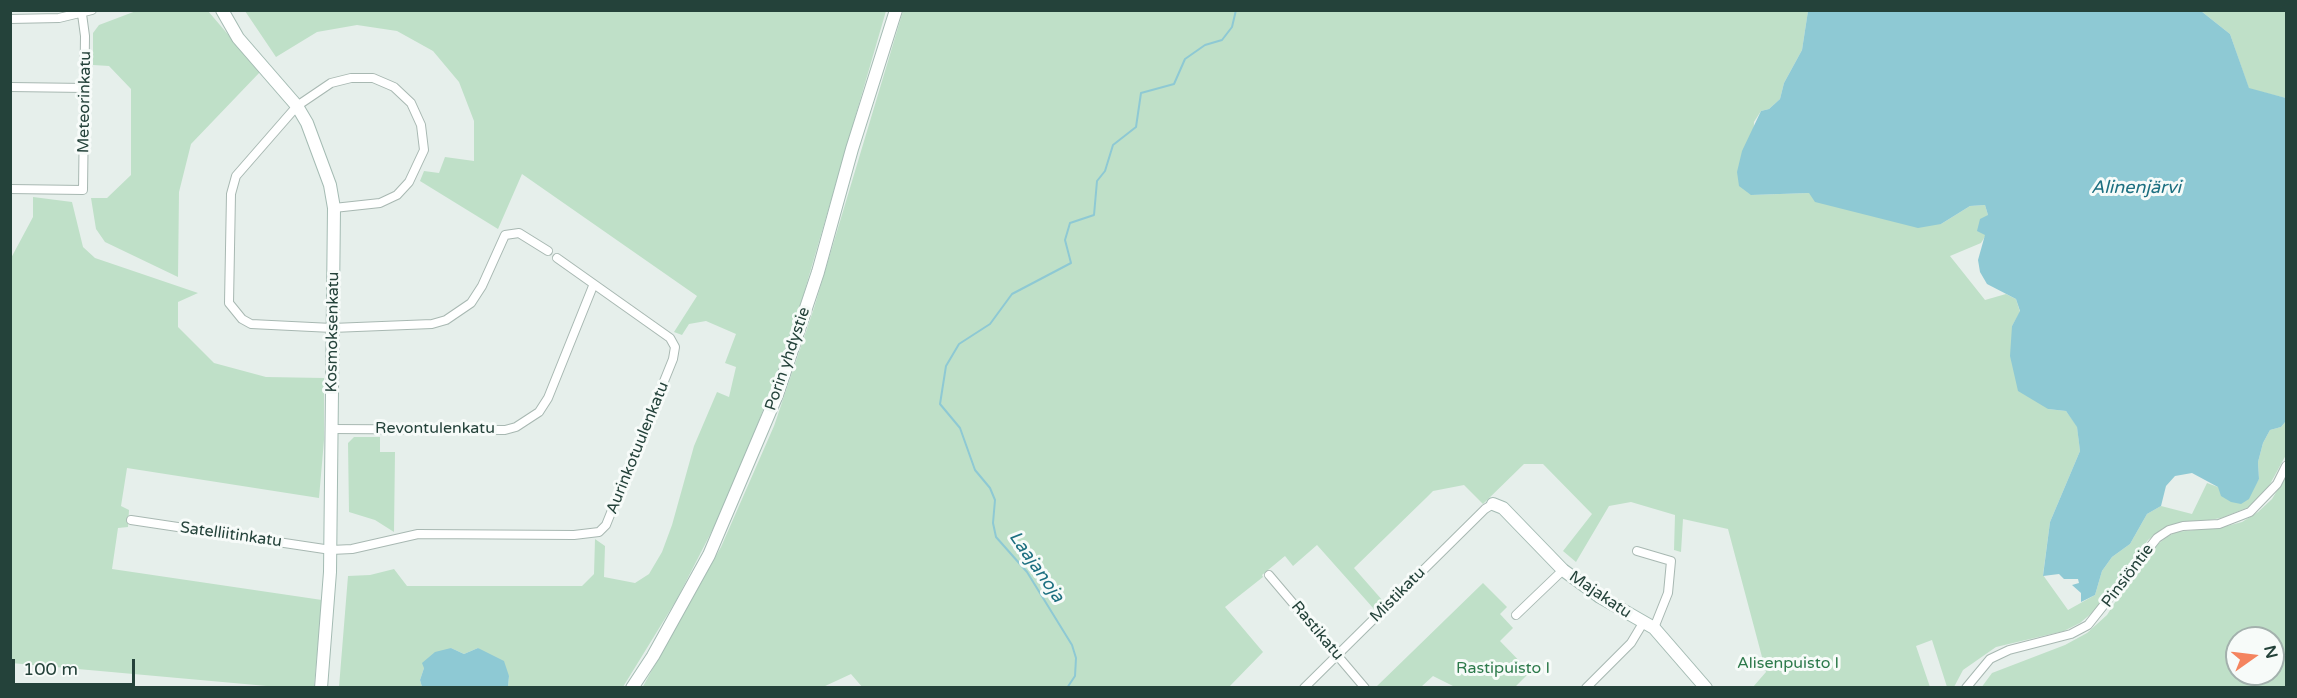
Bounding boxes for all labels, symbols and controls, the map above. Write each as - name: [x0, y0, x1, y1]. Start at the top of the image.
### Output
- street label: Meteorinkatu: [75, 51, 95, 153]
- water label: Alinenjärvi: [2091, 177, 2181, 199]
- street label: Kosmoksenkatu: [322, 271, 344, 393]
- street label: Porin yhdystie: [761, 305, 815, 413]
- street label: Aurinkotuulenkatu: [603, 379, 673, 517]
- street label: Revontulenkatu: [375, 419, 495, 439]
- street label: Satelliitinkatu: [179, 518, 283, 552]
- water label: Laajanoja: [1004, 527, 1068, 607]
- street label: Pinsiöntie: [2098, 540, 2158, 612]
- street label: Mistikatu: [1366, 563, 1430, 627]
- street label: Majakatu: [1565, 567, 1635, 623]
- street label: Rastikatu: [1287, 598, 1347, 664]
- north arrow: [2225, 626, 2285, 686]
- text: N: [2259, 643, 2282, 661]
- scale bar: [15, 647, 138, 685]
- park label: Alisenpuisto I: [1737, 654, 1839, 674]
- text: 100 m: [23, 658, 78, 680]
- park label: Rastipuisto I: [1456, 659, 1550, 679]

